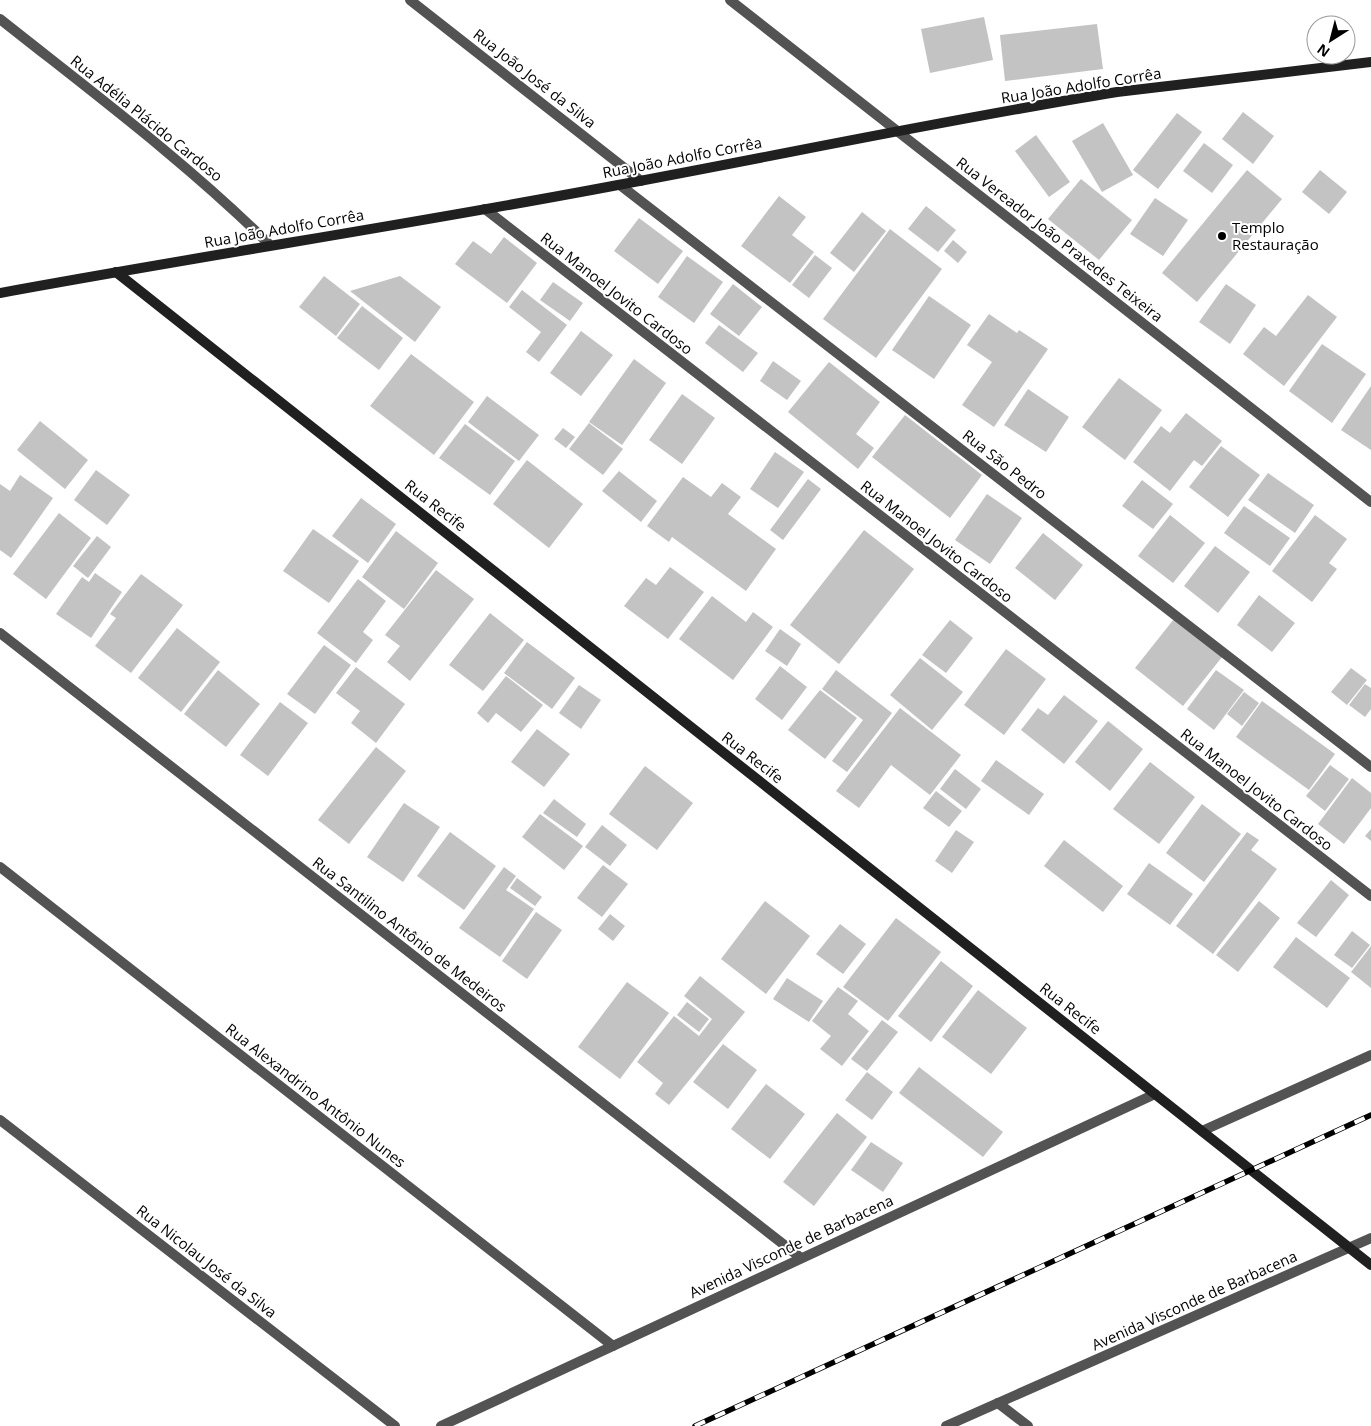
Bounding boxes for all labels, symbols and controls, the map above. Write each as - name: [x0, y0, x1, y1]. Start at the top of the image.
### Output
- north arrow: [1306, 15, 1356, 65]
- street label: Rua João José da Silva: [470, 24, 600, 132]
- text: N: [1313, 40, 1333, 62]
- street label: Rua Adélia Plácido Cardoso: [67, 50, 227, 186]
- street label: Rua João Adolfo Corrêa: [999, 62, 1163, 108]
- street label: Rua João Adolfo Corrêa: [601, 132, 763, 182]
- street label: Rua Vereador João Praxedes Teixeira: [953, 152, 1167, 326]
- street label: Rua João Adolfo Corrêa: [203, 204, 365, 252]
- place label: Templo Restauração: [1232, 217, 1319, 254]
- street label: Rua Manoel Jovito Cardoso: [537, 227, 697, 359]
- marker: Templo Restauração: [1216, 230, 1228, 242]
- street label: Rua São Pedro: [959, 425, 1051, 503]
- street label: Rua Recife: [401, 475, 471, 535]
- street label: Rua Manoel Jovito Cardoso: [857, 475, 1017, 607]
- street label: Rua Manoel Jovito Cardoso: [1177, 723, 1337, 855]
- street label: Rua Recife: [718, 727, 788, 787]
- street label: Rua Santilino Antônio de Medeiros: [309, 852, 511, 1016]
- street label: Rua Recife: [1036, 978, 1106, 1038]
- street label: Rua Alexandrino Antônio Nunes: [222, 1018, 410, 1172]
- street label: Avenida Visconde de Barbacena: [686, 1190, 896, 1302]
- street label: Rua Nicolau José da Silva: [133, 1200, 281, 1322]
- street label: Avenida Visconde de Barbacena: [1088, 1246, 1300, 1354]

